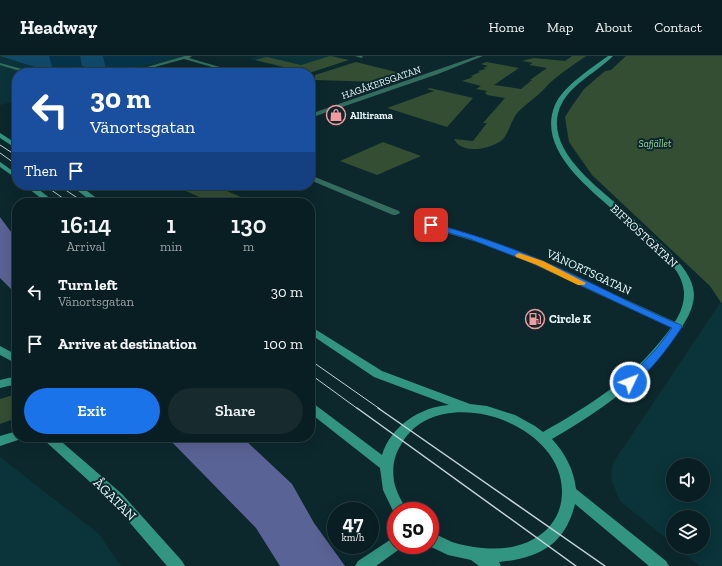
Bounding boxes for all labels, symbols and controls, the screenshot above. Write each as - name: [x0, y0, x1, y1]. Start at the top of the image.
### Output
- text: Headway: [20, 16, 97, 39]
- text: Home: [489, 19, 525, 36]
- text: Map: [547, 19, 573, 36]
- text: About: [595, 19, 632, 36]
- text: Contact: [654, 19, 702, 36]
- street label: HAGÅKERSGATAN: [340, 63, 423, 102]
- text: 30 m: [90, 82, 151, 115]
- icon: left: [24, 84, 76, 136]
- shop icon: Alltirama: [325, 104, 347, 126]
- place label: Alltirama: [350, 110, 393, 122]
- text: Vänortsgatan: [90, 116, 195, 138]
- park label: Safjället: [639, 138, 672, 150]
- icon: arrive: [65, 160, 87, 182]
- text: Then: [24, 162, 57, 180]
- street label: BIFROSTGATAN: [608, 201, 680, 271]
- pin: [414, 208, 448, 242]
- text: 16:14: [60, 210, 111, 239]
- text: 1: [166, 210, 176, 239]
- text: 130: [231, 210, 267, 239]
- icon: arrive: [420, 214, 442, 236]
- text: Arrival: [66, 239, 106, 254]
- text: min: [160, 239, 182, 254]
- text: m: [243, 239, 254, 254]
- street label: VÄNORTSGATAN: [543, 246, 634, 298]
- text: Turn left: [58, 276, 118, 294]
- icon: left: [24, 281, 46, 303]
- text: 30 m: [271, 283, 303, 301]
- text: Vänortsgatan: [58, 294, 134, 309]
- fuel station icon: Circle K: [524, 308, 546, 330]
- place label: Circle K: [549, 312, 591, 326]
- icon: arrive: [24, 333, 46, 355]
- text: Arrive at destination: [58, 335, 197, 353]
- text: 100 m: [264, 335, 303, 353]
- position arrow: [609, 361, 651, 403]
- button: Exit: [24, 388, 160, 434]
- button: Share: [168, 388, 303, 434]
- map controls: [666, 458, 710, 554]
- button: sound: [666, 458, 710, 502]
- street label: ÅGATAN: [90, 474, 140, 524]
- speed limit sign: 50: [387, 502, 439, 554]
- button: layers: [666, 510, 710, 554]
- text: 47: [343, 511, 363, 535]
- text: km/h: [342, 532, 364, 544]

